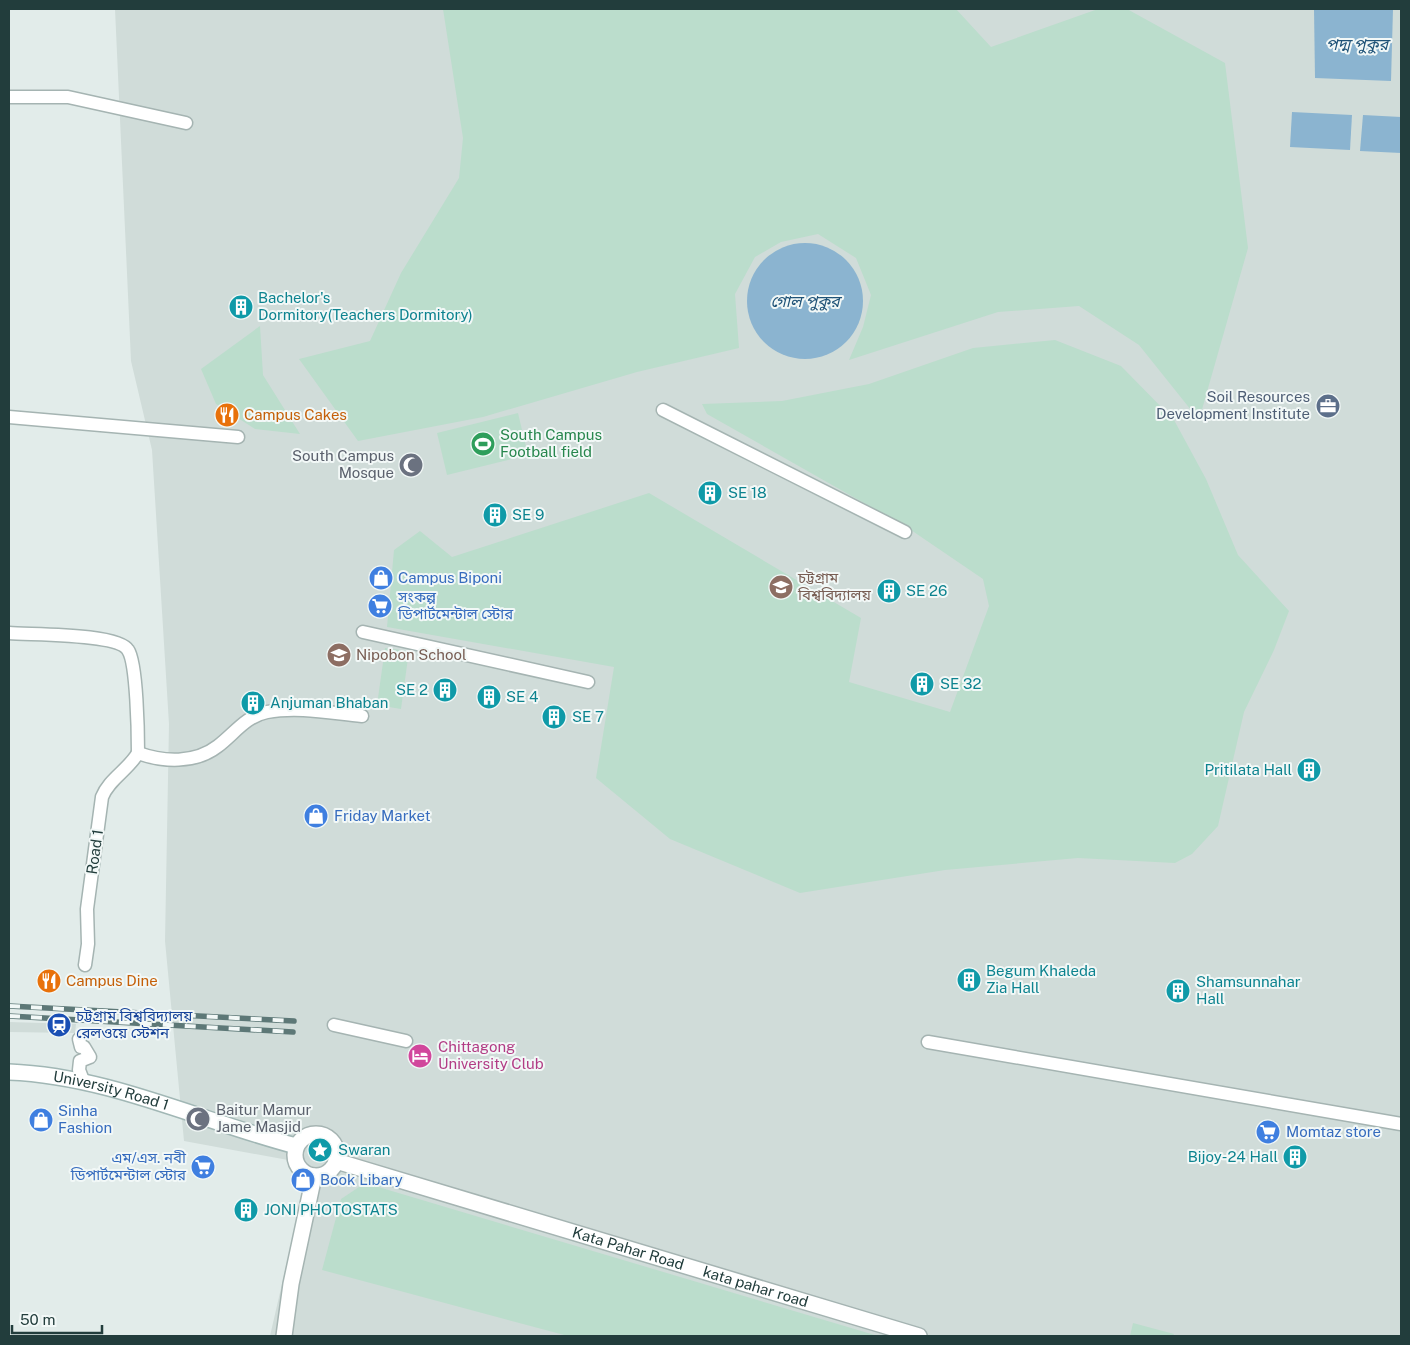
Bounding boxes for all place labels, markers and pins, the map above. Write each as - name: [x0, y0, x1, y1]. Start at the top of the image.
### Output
- place label: Bachelor's Dormitory(Teachers Dormitory): [258, 289, 473, 323]
- building icon: Bachelor's Dormitory(Teachers Dormitory): [228, 294, 254, 320]
- place label: Soil Resources Development Institute: [1156, 388, 1310, 422]
- office icon: Soil Resources Development Institute: [1315, 393, 1341, 419]
- restaurant icon: Campus Cakes: [214, 402, 240, 428]
- place label: Campus Cakes: [244, 406, 347, 423]
- place label: South Campus Football field: [500, 426, 602, 460]
- sports icon: South Campus Football field: [470, 431, 496, 457]
- place label: South Campus Mosque: [292, 447, 394, 481]
- mosque icon: South Campus Mosque: [398, 452, 424, 478]
- building icon: SE 18: [697, 480, 723, 506]
- place label: SE 18: [728, 484, 767, 501]
- building icon: SE 9: [482, 502, 508, 528]
- place label: SE 9: [512, 506, 544, 523]
- shop icon: Campus Biponi: [368, 565, 394, 591]
- place label: Campus Biponi: [398, 569, 502, 586]
- place label: চট্টগ্রাম বিশ্ববিদ্যালয়: [797, 569, 871, 603]
- school or university icon: চট্টগ্রাম বিশ্ববিদ্যালয়: [768, 574, 794, 600]
- building icon: SE 26: [876, 578, 902, 604]
- place label: SE 26: [906, 582, 947, 599]
- place label: সংকল্প ডিপার্টমেন্টাল স্টোর: [397, 588, 514, 622]
- supermarket icon: সংকল্প ডিপার্টমেন্টাল স্টোর: [367, 593, 393, 619]
- school or university icon: Nipobon School: [326, 642, 352, 668]
- place label: Nipobon School: [356, 646, 467, 663]
- building icon: SE 32: [909, 671, 935, 697]
- place label: SE 32: [940, 675, 981, 692]
- building icon: SE 2: [432, 677, 458, 703]
- place label: SE 2: [396, 681, 428, 698]
- building icon: SE 4: [476, 684, 502, 710]
- place label: SE 4: [506, 688, 538, 705]
- building icon: Anjuman Bhaban: [240, 690, 266, 716]
- place label: Anjuman Bhaban: [270, 694, 388, 711]
- building icon: SE 7: [541, 704, 567, 730]
- place label: SE 7: [572, 708, 604, 725]
- building icon: Pritilata Hall: [1296, 757, 1322, 783]
- place label: Pritilata Hall: [1204, 761, 1292, 778]
- shop icon: Friday Market: [303, 803, 329, 829]
- place label: Friday Market: [334, 807, 431, 824]
- place label: Begum Khaleda Zia Hall: [986, 962, 1096, 996]
- building icon: Begum Khaleda Zia Hall: [956, 967, 982, 993]
- restaurant icon: Campus Dine: [36, 968, 62, 994]
- place label: Campus Dine: [66, 972, 158, 989]
- place label: Shamsunnahar Hall: [1196, 973, 1301, 1007]
- building icon: Shamsunnahar Hall: [1165, 978, 1191, 1004]
- place label: চট্টগ্রাম বিশ্ববিদ্যালয় রেলওয়ে স্টেশন: [75, 1007, 193, 1041]
- station icon: চট্টগ্রাম বিশ্ববিদ্যালয় রেলওয়ে স্টেশন: [46, 1012, 72, 1038]
- place label: Chittagong University Club: [438, 1038, 544, 1072]
- hotel icon: Chittagong University Club: [407, 1043, 433, 1069]
- place label: Baitur Mamur Jame Masjid: [216, 1101, 311, 1135]
- place label: Sinha Fashion: [58, 1102, 112, 1136]
- mosque icon: Baitur Mamur Jame Masjid: [185, 1106, 211, 1132]
- shop icon: Sinha Fashion: [28, 1107, 54, 1133]
- supermarket icon: Momtaz store: [1255, 1119, 1281, 1145]
- place label: Momtaz store: [1286, 1123, 1381, 1140]
- place icon: Swaran: [307, 1137, 333, 1163]
- place label: Swaran: [338, 1141, 391, 1158]
- building icon: Bijoy-24 Hall: [1282, 1144, 1308, 1170]
- place label: Bijoy-24 Hall: [1188, 1148, 1278, 1165]
- place label: এম/এস. নবী ডিপার্টমেন্টাল স্টোর: [70, 1149, 187, 1183]
- supermarket icon: এম/এস. নবী ডিপার্টমেন্টাল স্টোর: [190, 1154, 216, 1180]
- shop icon: Book Libary: [290, 1167, 316, 1193]
- place label: Book Libary: [320, 1171, 403, 1188]
- building icon: JONI PHOTOSTATS: [233, 1197, 259, 1223]
- place label: JONI PHOTOSTATS: [264, 1201, 398, 1218]

